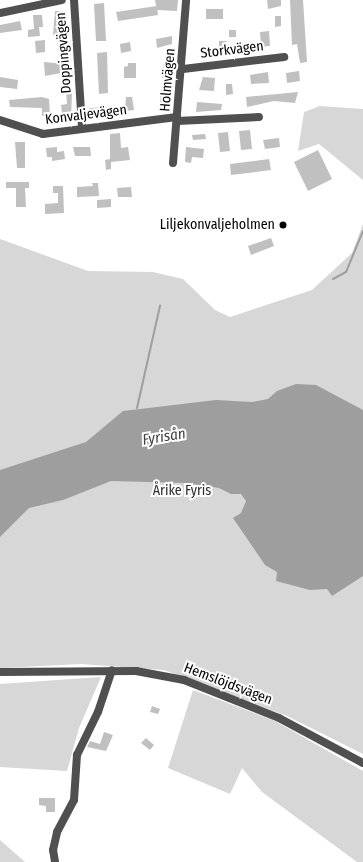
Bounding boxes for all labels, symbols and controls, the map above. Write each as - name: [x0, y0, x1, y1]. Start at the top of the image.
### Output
- street label: Doppingvägen: [53, 12, 75, 94]
- street label: Storkvägen: [199, 38, 265, 62]
- street label: Holmvägen: [157, 48, 179, 112]
- street label: Konvaljevägen: [44, 102, 128, 128]
- place label: Liljekonvaljeholmen: [160, 217, 275, 233]
- marker: Liljekonvaljeholmen: [278, 220, 288, 230]
- water label: Fyrisån: [141, 425, 187, 449]
- park label: Årike Fyris: [153, 483, 211, 499]
- street label: Hemslöjdsvägen: [181, 659, 275, 709]

